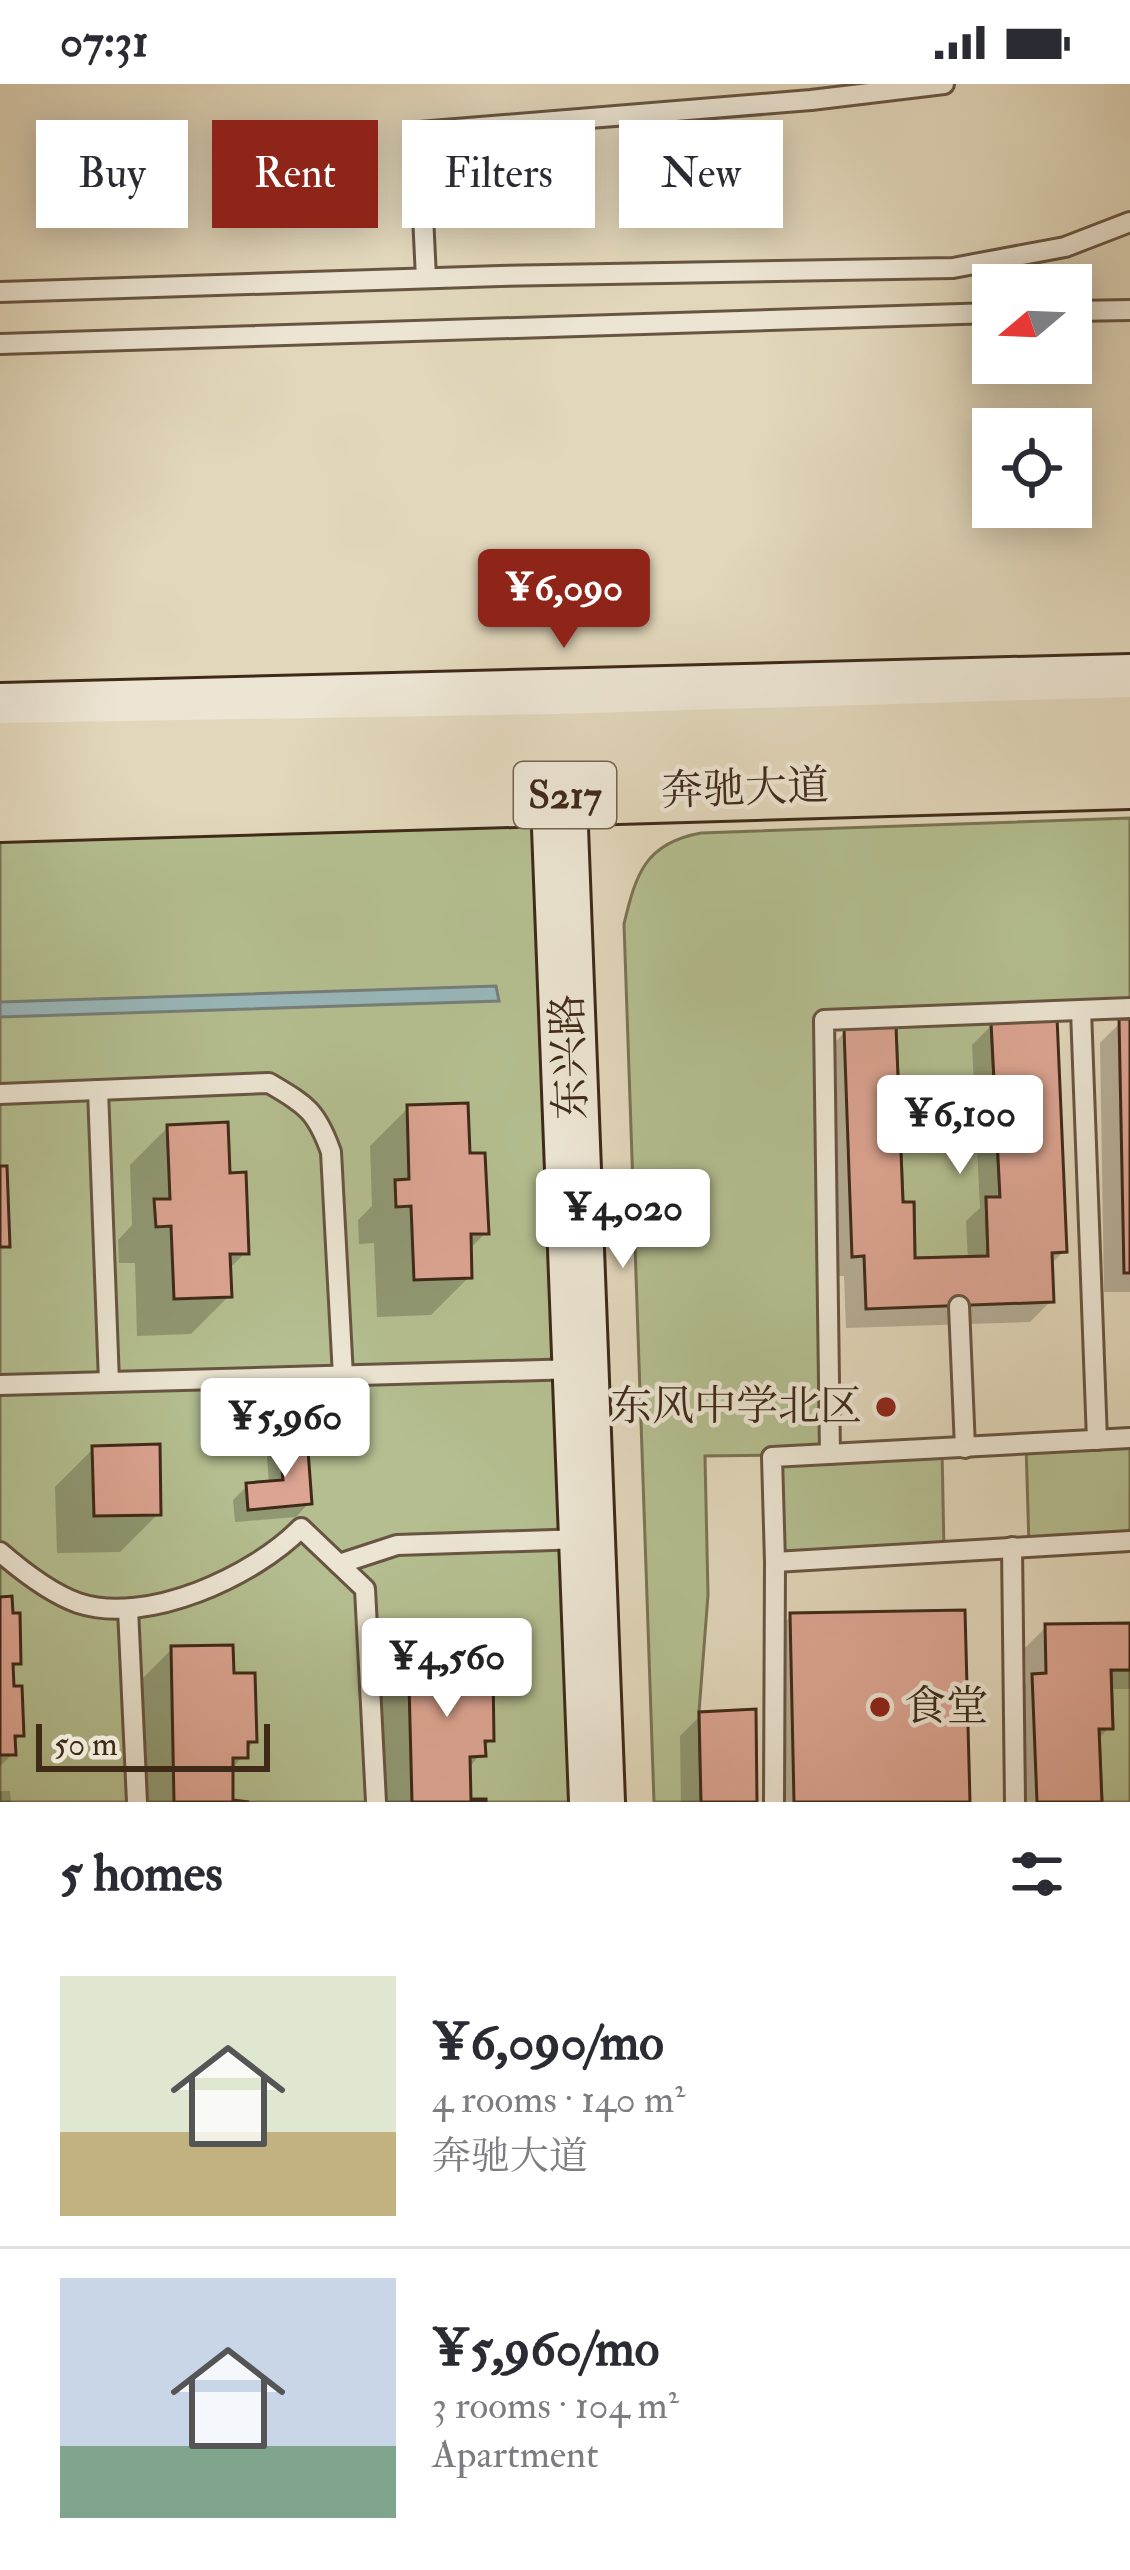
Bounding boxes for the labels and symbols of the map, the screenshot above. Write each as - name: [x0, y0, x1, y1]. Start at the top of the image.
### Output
- north arrow: [972, 264, 1092, 384]
- pin: ¥6,090: [466, 549, 662, 651]
- street label: 奔驰大道: [660, 760, 830, 818]
- road number: S217: [514, 762, 616, 828]
- street label: 东兴路: [542, 993, 598, 1121]
- pin: ¥6,100: [862, 1075, 1058, 1177]
- pin: ¥4,020: [525, 1169, 721, 1271]
- pin: ¥5,960: [187, 1378, 383, 1480]
- place label: 东风中学北区: [610, 1381, 862, 1433]
- marker: 东风中学北区: [873, 1394, 899, 1420]
- pin: ¥4,560: [349, 1618, 545, 1720]
- place label: 食堂: [904, 1681, 988, 1733]
- marker: 食堂: [867, 1694, 893, 1720]
- scale bar: [36, 1718, 270, 1771]

